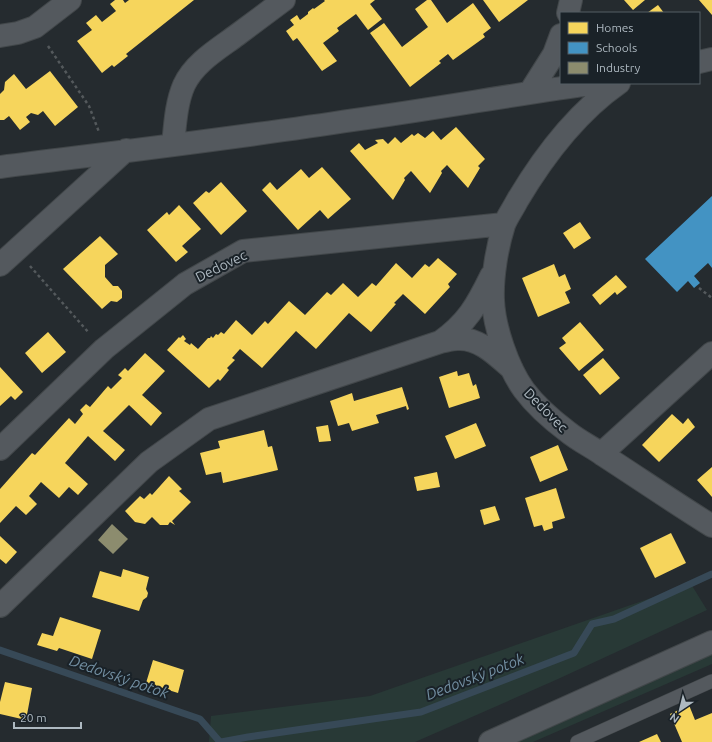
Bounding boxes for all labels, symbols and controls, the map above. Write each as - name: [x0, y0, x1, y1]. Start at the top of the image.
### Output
- legend: [560, 12, 700, 84]
- text: Homes: [596, 21, 634, 34]
- text: Schools: [596, 41, 637, 54]
- text: Industry: [596, 61, 641, 74]
- street label: Dedovec: [193, 247, 250, 285]
- street label: Dedovec: [521, 385, 571, 435]
- water label: Dedovský potok: [423, 650, 527, 703]
- water label: Dedovský potok: [67, 652, 171, 702]
- north arrow: [660, 690, 700, 730]
- scale bar: [14, 704, 81, 730]
- text: 20 m: [20, 711, 47, 724]
- text: N: [667, 711, 681, 725]

